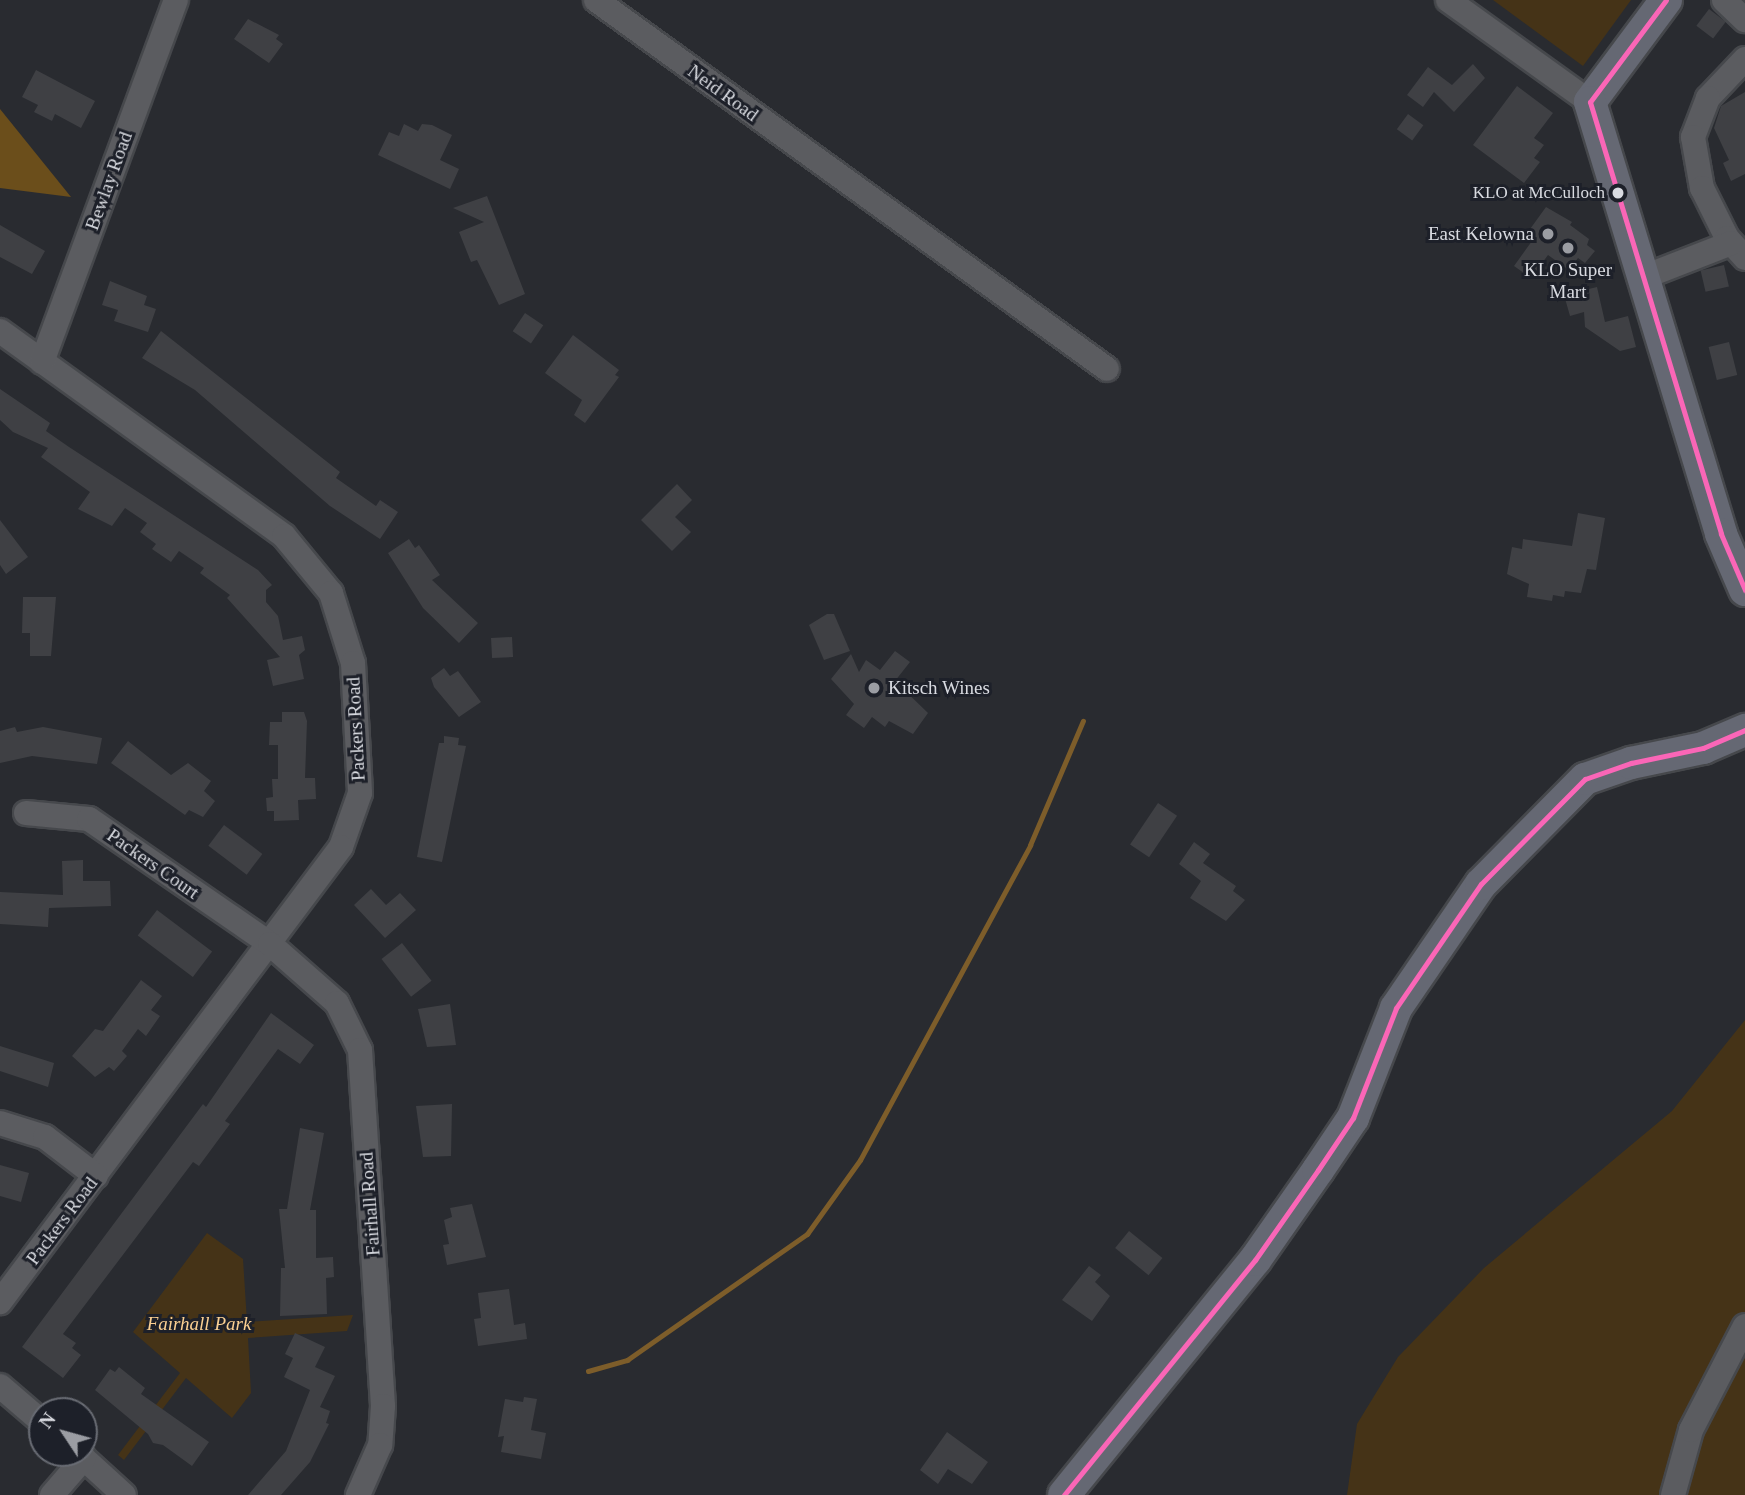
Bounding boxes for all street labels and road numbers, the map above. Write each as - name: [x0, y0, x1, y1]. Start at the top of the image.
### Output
- street label: Neid Road: [683, 60, 763, 126]
- street label: Bewlay Road: [81, 129, 137, 233]
- street label: Packers Road: [342, 677, 370, 781]
- street label: Packers Court: [103, 824, 203, 904]
- street label: Fairhall Road: [355, 1151, 385, 1257]
- street label: Packers Road: [22, 1173, 102, 1269]

